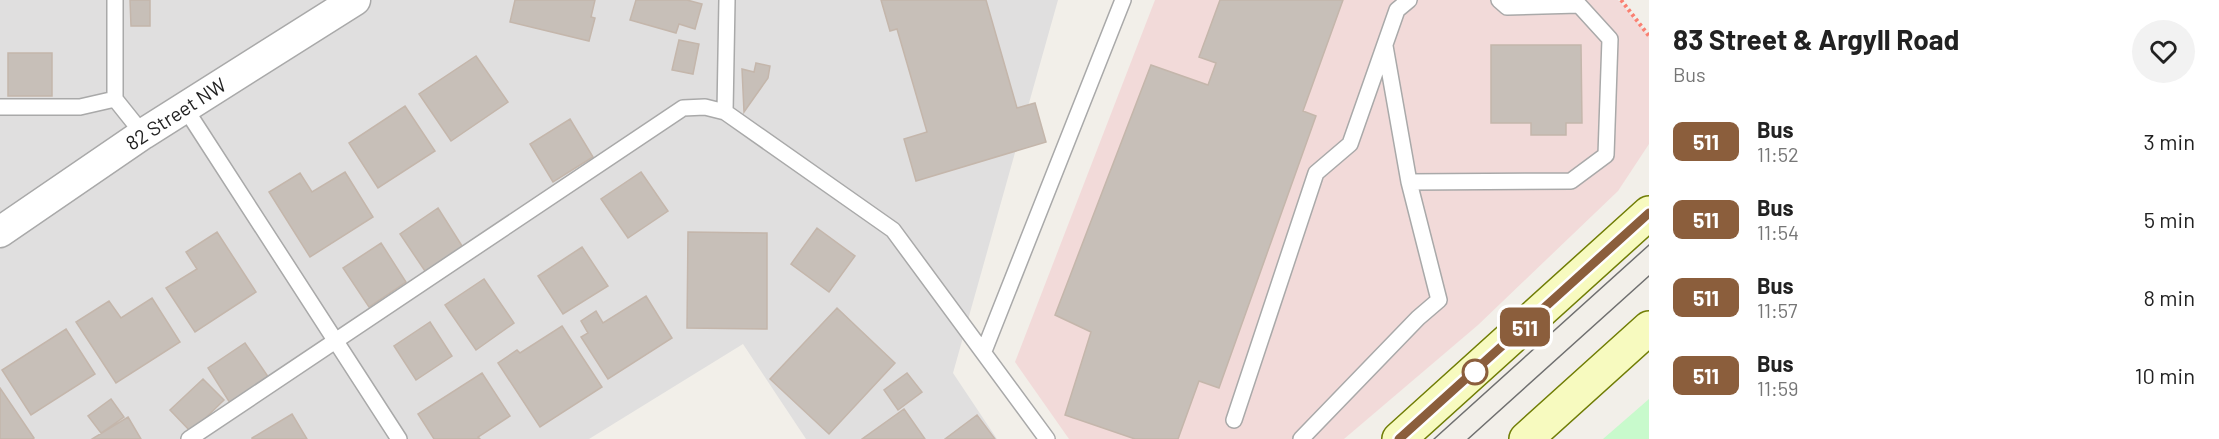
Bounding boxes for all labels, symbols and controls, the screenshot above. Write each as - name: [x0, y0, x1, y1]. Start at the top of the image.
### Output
- button: heart: [2132, 20, 2195, 83]
- text: 83 Street & Argyll Road: [1673, 22, 1959, 56]
- text: Bus: [1673, 62, 1706, 86]
- street label: 82 Street NW: [121, 72, 231, 154]
- text: Bus: [1757, 116, 1794, 142]
- text: 3 min: [2144, 128, 2195, 154]
- text: 511: [1693, 129, 1719, 154]
- text: 11:52: [1757, 142, 1799, 166]
- text: Bus: [1757, 194, 1794, 220]
- text: 5 min: [2144, 206, 2195, 232]
- text: 511: [1693, 207, 1719, 232]
- text: 11:54: [1757, 220, 1799, 244]
- text: Bus: [1757, 272, 1794, 298]
- text: 8 min: [2143, 284, 2195, 310]
- text: 511: [1693, 285, 1719, 310]
- text: 11:57: [1757, 298, 1798, 322]
- line badge: 511: [1490, 308, 1559, 346]
- text: 511: [1512, 315, 1538, 340]
- text: Bus: [1757, 350, 1794, 376]
- unlabelled marker: [1462, 359, 1488, 385]
- text: 10 min: [2135, 362, 2195, 388]
- text: 511: [1693, 363, 1719, 388]
- text: 11:59: [1757, 376, 1799, 400]

